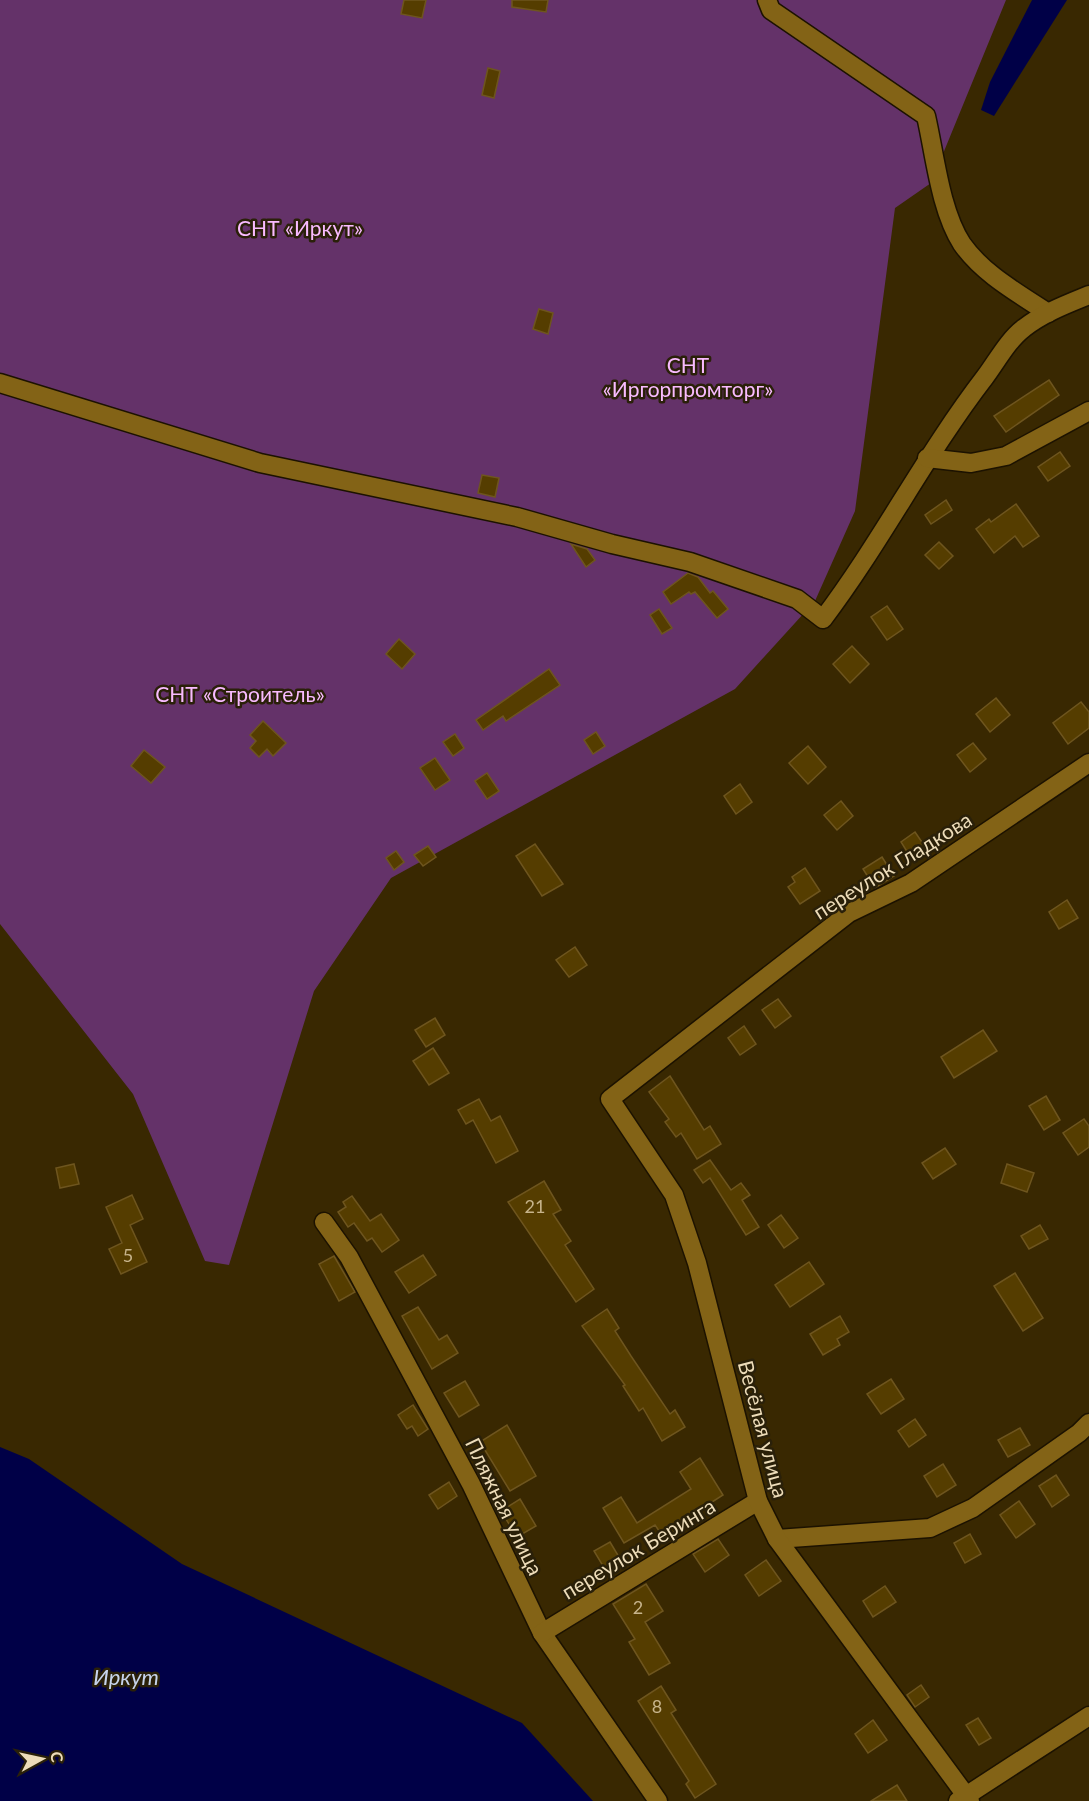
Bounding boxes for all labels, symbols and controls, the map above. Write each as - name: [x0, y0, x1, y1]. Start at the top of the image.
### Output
- park label: СНТ «Иркут»: [237, 215, 363, 240]
- park label: СНТ «Иргорпромторг»: [603, 352, 773, 401]
- park label: СНТ «Строитель»: [155, 681, 325, 706]
- street label: переулок Гладкова: [808, 806, 976, 924]
- house number: 21: [525, 1195, 545, 1217]
- house number: 5: [123, 1244, 133, 1266]
- street label: Весёлая улица: [734, 1358, 794, 1500]
- street label: Пляжная улица: [461, 1433, 549, 1579]
- street label: переулок Беринга: [557, 1492, 719, 1604]
- house number: 2: [633, 1596, 643, 1618]
- water label: Иркут: [93, 1663, 159, 1690]
- house number: 8: [652, 1695, 662, 1717]
- north arrow: [12, 1729, 72, 1789]
- text: С: [47, 1750, 68, 1764]

